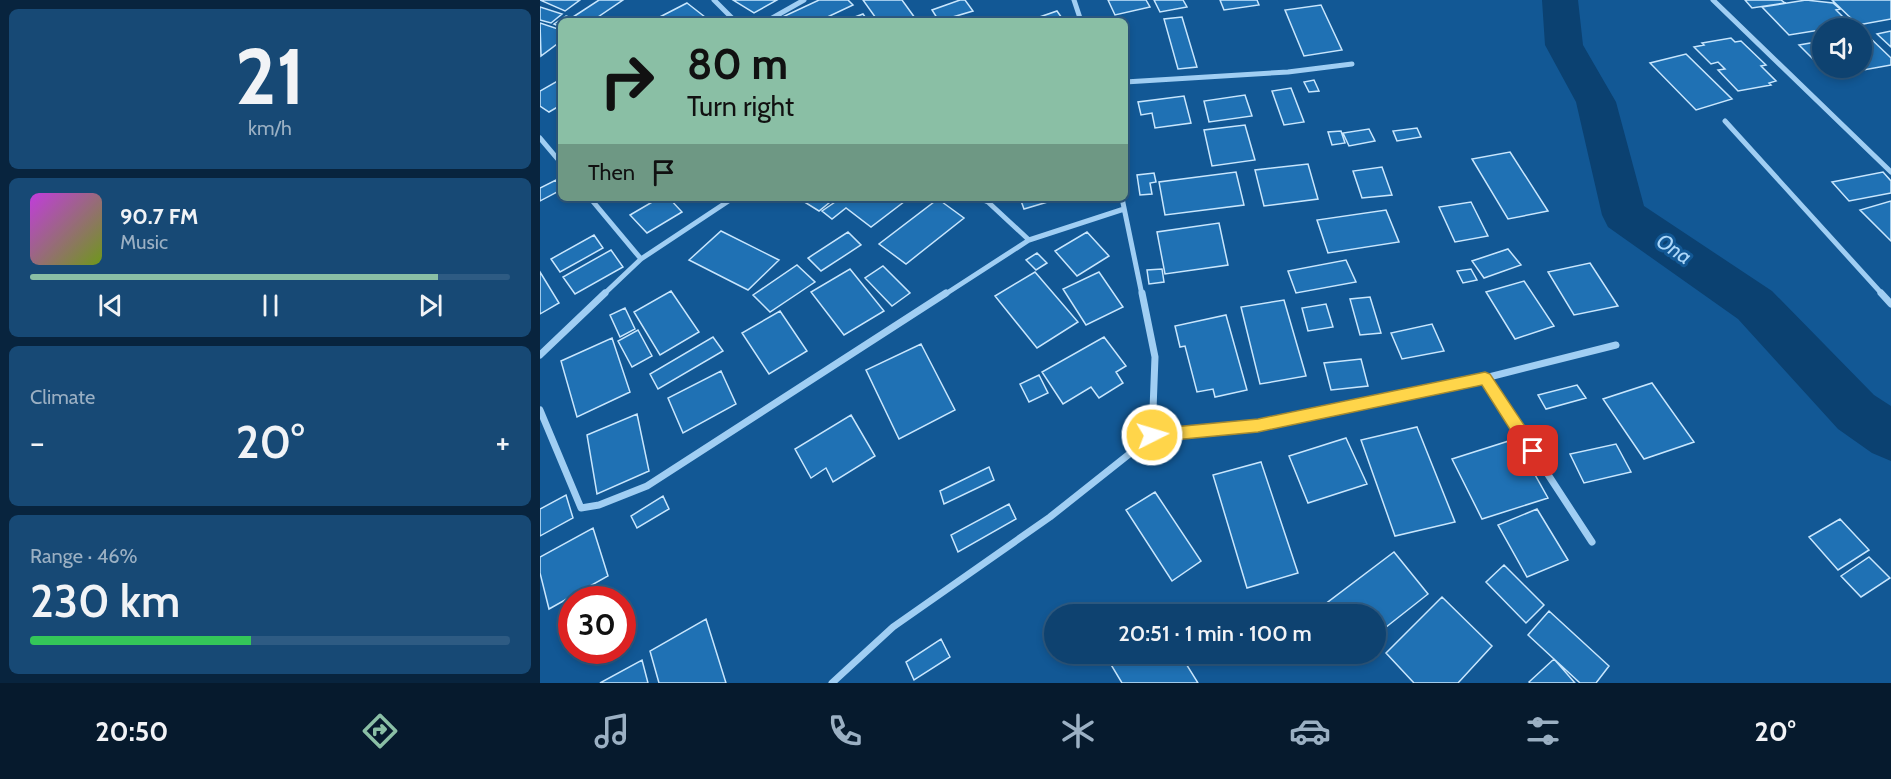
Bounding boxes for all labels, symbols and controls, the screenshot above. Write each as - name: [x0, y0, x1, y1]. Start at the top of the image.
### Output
- map controls: [1812, 18, 1872, 78]
- button: sound: [1812, 18, 1872, 78]
- text: 21: [235, 29, 305, 124]
- text: 80 m: [687, 38, 788, 90]
- icon: right: [588, 42, 666, 120]
- text: Turn right: [687, 90, 794, 123]
- text: km/h: [248, 116, 292, 140]
- icon: arrive: [647, 156, 680, 189]
- text: Then: [588, 159, 635, 186]
- text: 90.7 FM: [120, 203, 198, 230]
- water label: Ona: [1652, 228, 1697, 269]
- text: Music: [120, 230, 168, 254]
- icon: previous: [94, 289, 127, 322]
- icon: pause: [254, 289, 287, 322]
- icon: next: [414, 289, 447, 322]
- text: Climate: [30, 385, 95, 409]
- position arrow: [1120, 403, 1184, 467]
- text: 20°: [236, 415, 304, 469]
- text: −: [30, 422, 45, 462]
- text: +: [495, 422, 510, 462]
- pin: [1507, 425, 1558, 476]
- icon: arrive: [1516, 434, 1549, 467]
- text: Range · 46%: [30, 544, 138, 568]
- text: 230 km: [30, 574, 180, 628]
- speed limit sign: 30: [558, 586, 636, 664]
- text: 20:51 · 1 min · 100 m: [1118, 620, 1312, 647]
- icon: directions: [359, 710, 401, 752]
- icon: music: [591, 710, 633, 752]
- icon: phone: [824, 710, 866, 752]
- icon: climate: [1057, 710, 1099, 752]
- icon: car: [1289, 710, 1331, 752]
- icon: filters: [1522, 710, 1564, 752]
- text: 20:50: [95, 715, 168, 748]
- text: 20°: [1754, 715, 1796, 748]

